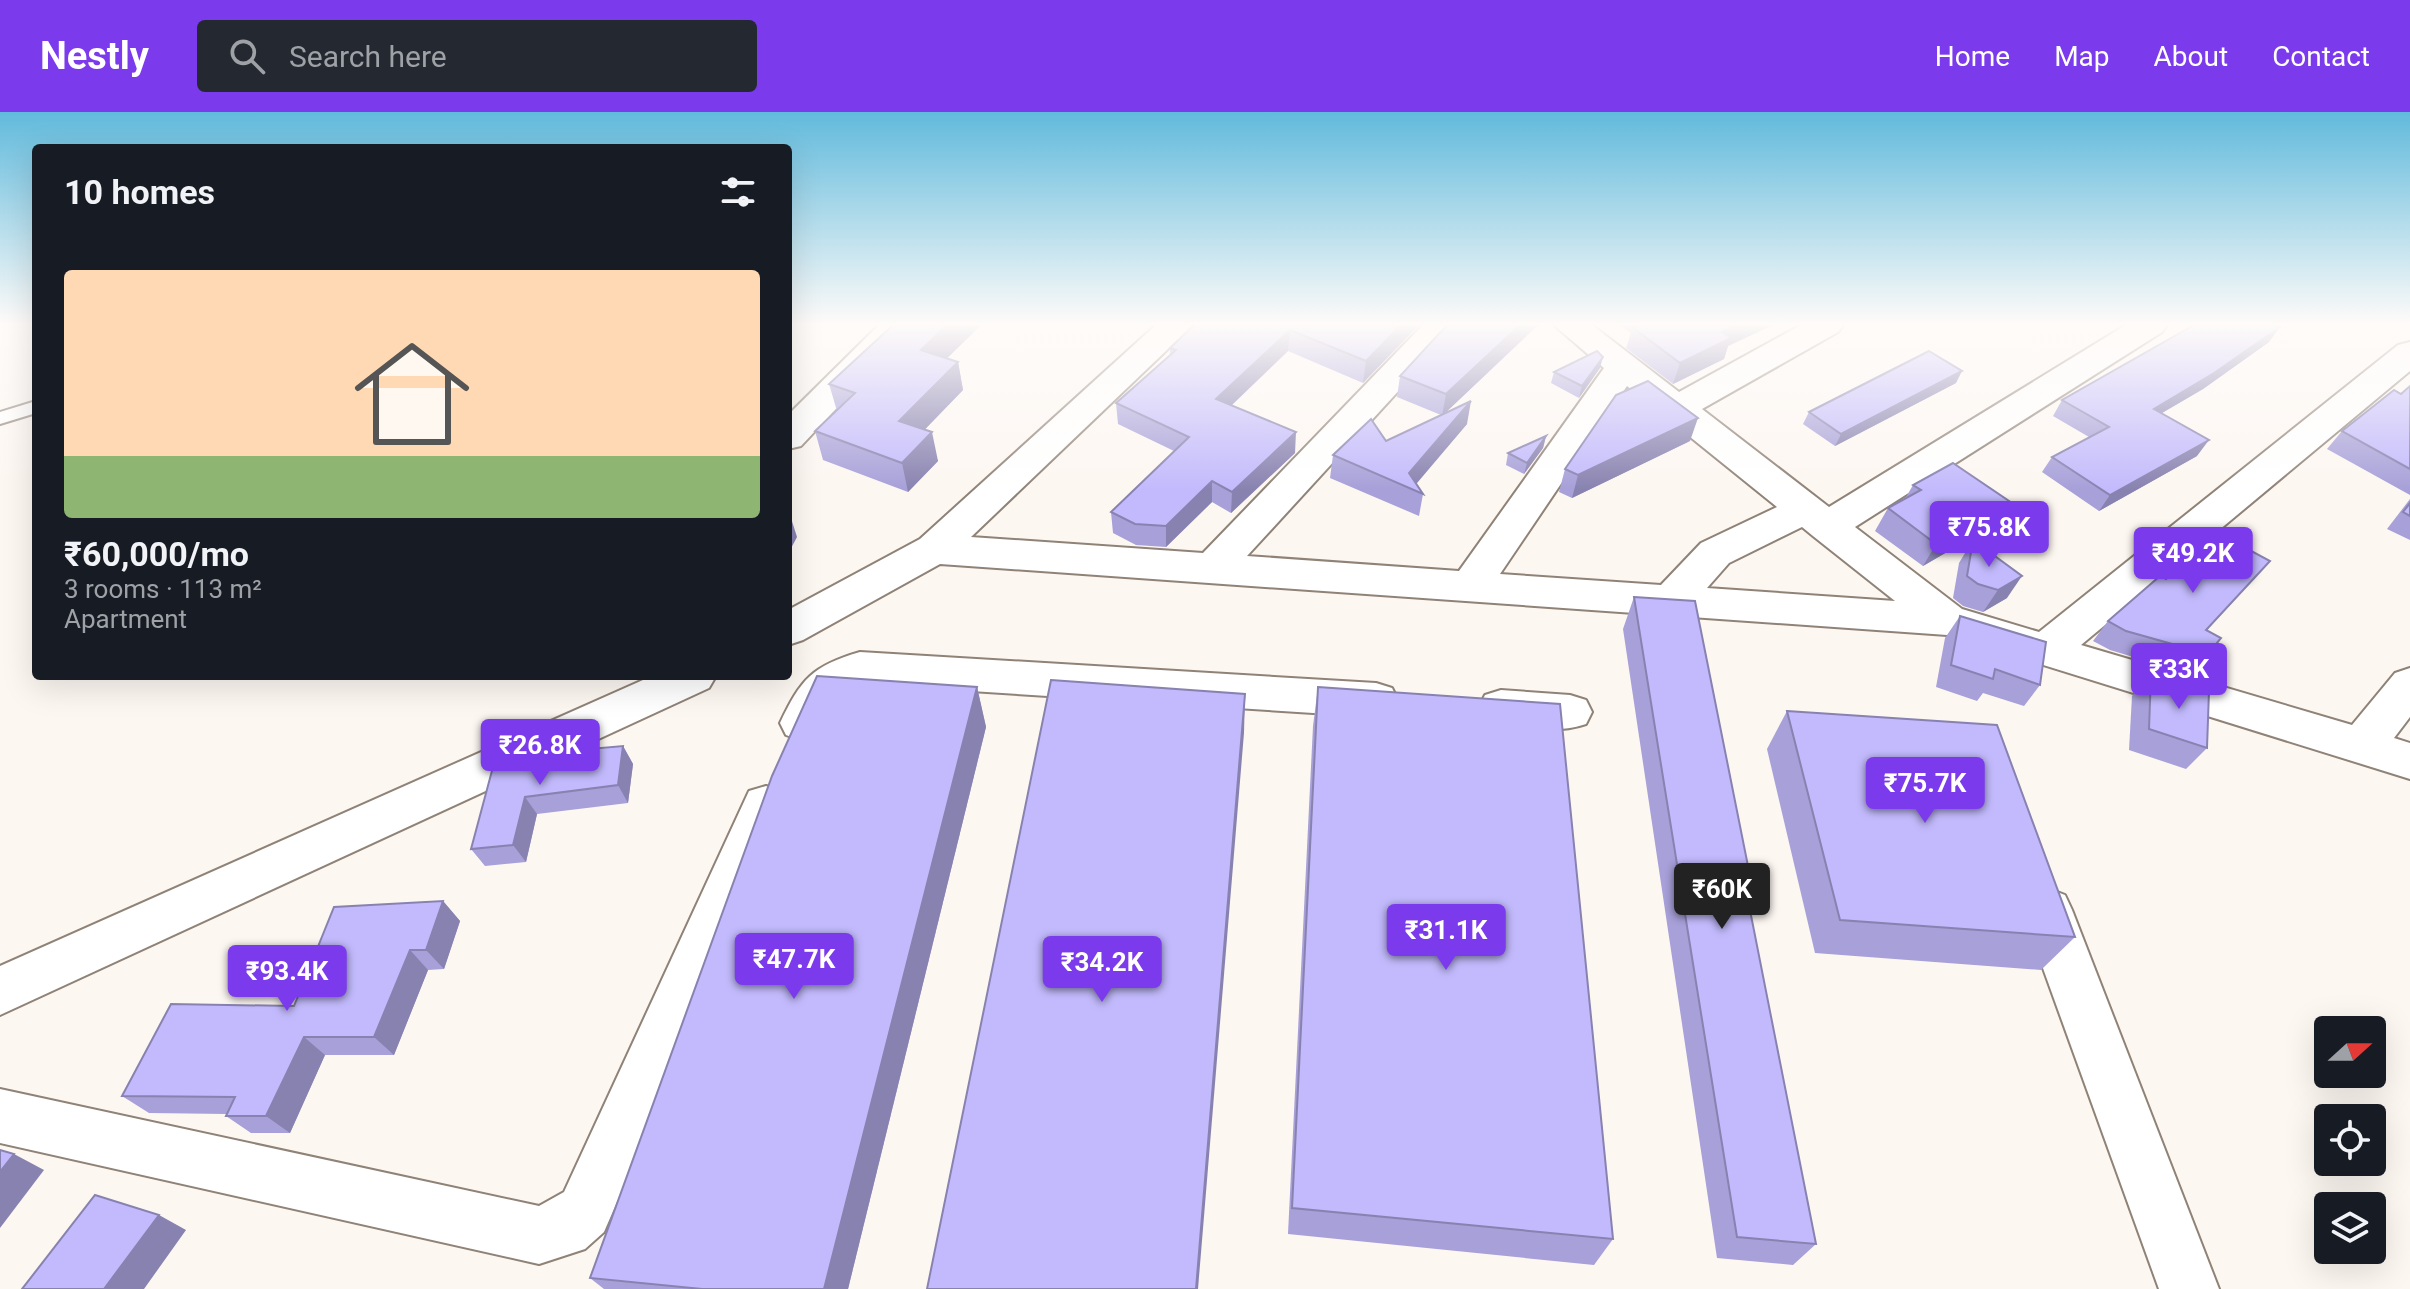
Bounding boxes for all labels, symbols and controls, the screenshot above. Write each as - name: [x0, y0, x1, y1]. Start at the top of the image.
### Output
- search box: [197, 20, 757, 92]
- text: Nestly: [40, 34, 149, 78]
- icon: search: [225, 34, 269, 78]
- text: Search here: [289, 39, 447, 74]
- text: Home: [1935, 40, 2010, 73]
- text: Map: [2054, 40, 2110, 73]
- text: About: [2154, 40, 2228, 73]
- text: Contact: [2272, 40, 2370, 73]
- icon: filters: [716, 170, 760, 214]
- text: 10 homes: [64, 172, 215, 212]
- icon: home: [340, 322, 484, 466]
- pin: ₹75.8K: [1924, 501, 2054, 569]
- text: ₹75.8K: [1948, 512, 2030, 542]
- pin: ₹49.2K: [2128, 527, 2258, 595]
- text: ₹60,000/mo: [64, 534, 249, 574]
- text: ₹49.2K: [2152, 538, 2234, 568]
- text: 3 rooms · 113 m²: [64, 574, 262, 604]
- text: Apartment: [64, 604, 187, 634]
- pin: ₹33K: [2132, 643, 2226, 711]
- text: ₹33K: [2149, 654, 2209, 684]
- pin: ₹26.8K: [475, 719, 605, 787]
- text: ₹26.8K: [499, 730, 581, 760]
- pin: ₹75.7K: [1860, 757, 1990, 825]
- text: ₹75.7K: [1884, 768, 1966, 798]
- pin: ₹60K: [1675, 863, 1769, 931]
- text: ₹60K: [1692, 874, 1752, 904]
- pin: ₹31.1K: [1381, 904, 1511, 972]
- text: ₹31.1K: [1405, 915, 1487, 945]
- pin: ₹47.7K: [729, 933, 859, 1001]
- pin: ₹34.2K: [1037, 936, 1167, 1004]
- text: ₹47.7K: [753, 944, 835, 974]
- pin: ₹93.4K: [222, 945, 352, 1013]
- text: ₹34.2K: [1061, 947, 1143, 977]
- text: ₹93.4K: [246, 956, 328, 986]
- north arrow: [2314, 1016, 2386, 1088]
- map controls: [2314, 1016, 2386, 1264]
- button: locate: [2314, 1104, 2386, 1176]
- button: layers: [2314, 1192, 2386, 1264]

